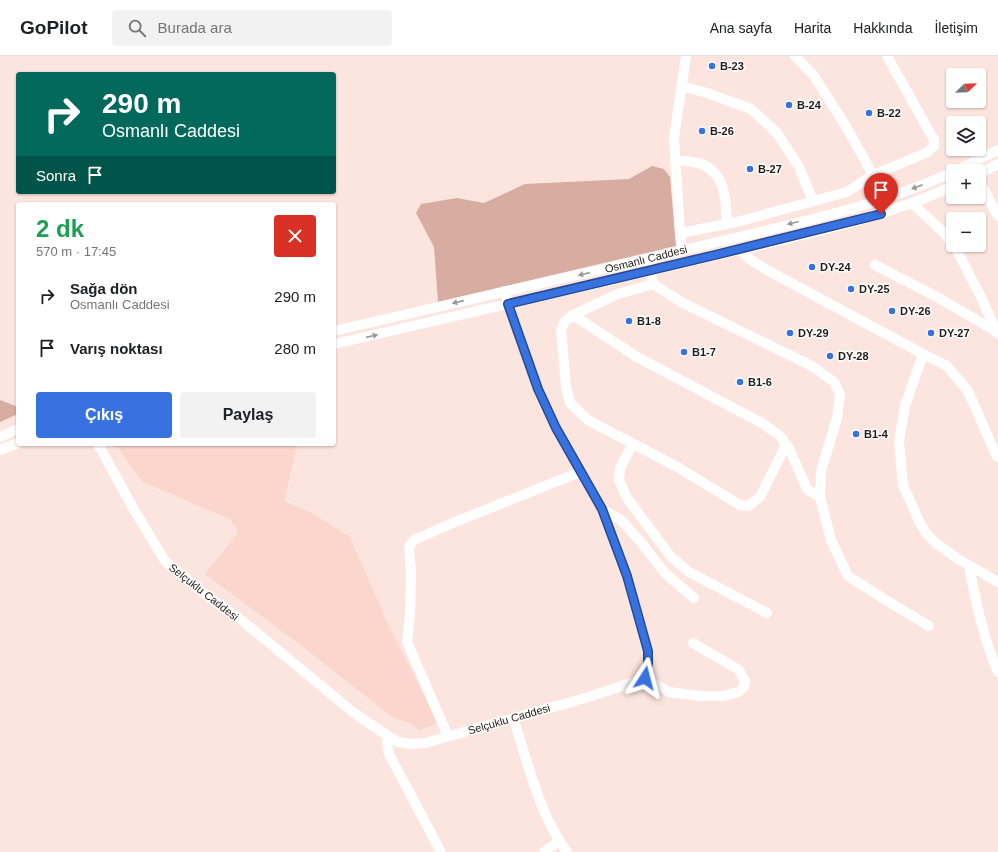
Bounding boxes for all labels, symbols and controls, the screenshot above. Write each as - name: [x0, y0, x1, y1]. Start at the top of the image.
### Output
- search box: [112, 10, 392, 46]
- text: GoPilot: [20, 17, 88, 38]
- icon: search: [126, 17, 148, 39]
- text: Burada ara: [158, 19, 232, 36]
- text: Ana sayfa: [710, 20, 772, 36]
- text: Harita: [794, 20, 831, 36]
- text: Hakkında: [853, 20, 912, 36]
- text: İletişim: [934, 20, 978, 36]
- place label: B-23: [720, 60, 744, 72]
- marker: B-23: [707, 61, 717, 71]
- north arrow: [946, 68, 986, 108]
- map controls: [946, 68, 986, 252]
- icon: right: [36, 88, 88, 140]
- text: 290 m: [102, 88, 181, 119]
- place label: B-24: [797, 99, 822, 111]
- marker: B-24: [784, 100, 794, 110]
- place label: B-22: [877, 107, 901, 119]
- marker: B-22: [864, 108, 874, 118]
- button: layers: [946, 116, 986, 156]
- text: Osmanlı Caddesi: [102, 121, 240, 141]
- place label: B-26: [710, 125, 734, 137]
- marker: B-26: [697, 126, 707, 136]
- place label: B-27: [758, 163, 782, 175]
- icon: arrive: [84, 164, 106, 186]
- marker: B-27: [745, 164, 755, 174]
- button: +: [946, 164, 986, 204]
- text: Sonra: [36, 167, 76, 184]
- pin: [864, 173, 898, 214]
- icon: arrive: [870, 179, 892, 201]
- one-way arrow: [911, 185, 923, 191]
- button: −: [946, 212, 986, 252]
- text: 2 dk: [36, 215, 84, 242]
- button: close: [274, 215, 316, 257]
- one-way arrow: [786, 221, 799, 227]
- street label: Osmanlı Caddesi: [604, 243, 688, 275]
- text: 570 m · 17:45: [36, 244, 116, 259]
- place label: DY-24: [820, 261, 851, 273]
- marker: DY-24: [807, 262, 817, 272]
- one-way arrow: [578, 271, 591, 277]
- text: Sağa dön: [70, 280, 138, 297]
- place label: DY-25: [859, 283, 890, 295]
- marker: DY-25: [846, 284, 856, 294]
- icon: right: [36, 285, 58, 307]
- text: 290 m: [274, 288, 316, 305]
- text: Osmanlı Caddesi: [70, 297, 170, 312]
- one-way arrow: [451, 299, 463, 305]
- place label: DY-26: [900, 305, 931, 317]
- marker: DY-26: [887, 306, 897, 316]
- place label: B1-8: [637, 315, 661, 327]
- marker: B1-8: [624, 316, 634, 326]
- place label: DY-29: [798, 327, 829, 339]
- place label: DY-27: [939, 327, 970, 339]
- marker: DY-29: [785, 328, 795, 338]
- marker: DY-27: [926, 328, 936, 338]
- one-way arrow: [366, 332, 378, 338]
- icon: arrive: [36, 337, 58, 359]
- text: Varış noktası: [70, 340, 163, 357]
- text: 280 m: [274, 340, 316, 357]
- place label: B1-7: [692, 346, 716, 358]
- marker: B1-7: [679, 347, 689, 357]
- place label: DY-28: [838, 350, 869, 362]
- marker: DY-28: [825, 351, 835, 361]
- place label: B1-6: [748, 376, 772, 388]
- marker: B1-6: [735, 377, 745, 387]
- button: Çıkış: [36, 392, 172, 438]
- button: Paylaş: [180, 392, 316, 438]
- place label: B1-4: [864, 428, 889, 440]
- marker: B1-4: [851, 429, 861, 439]
- street label: Selçuklu Caddesi: [167, 561, 241, 623]
- position arrow: [624, 657, 666, 699]
- street label: Selçuklu Caddesi: [466, 702, 552, 736]

